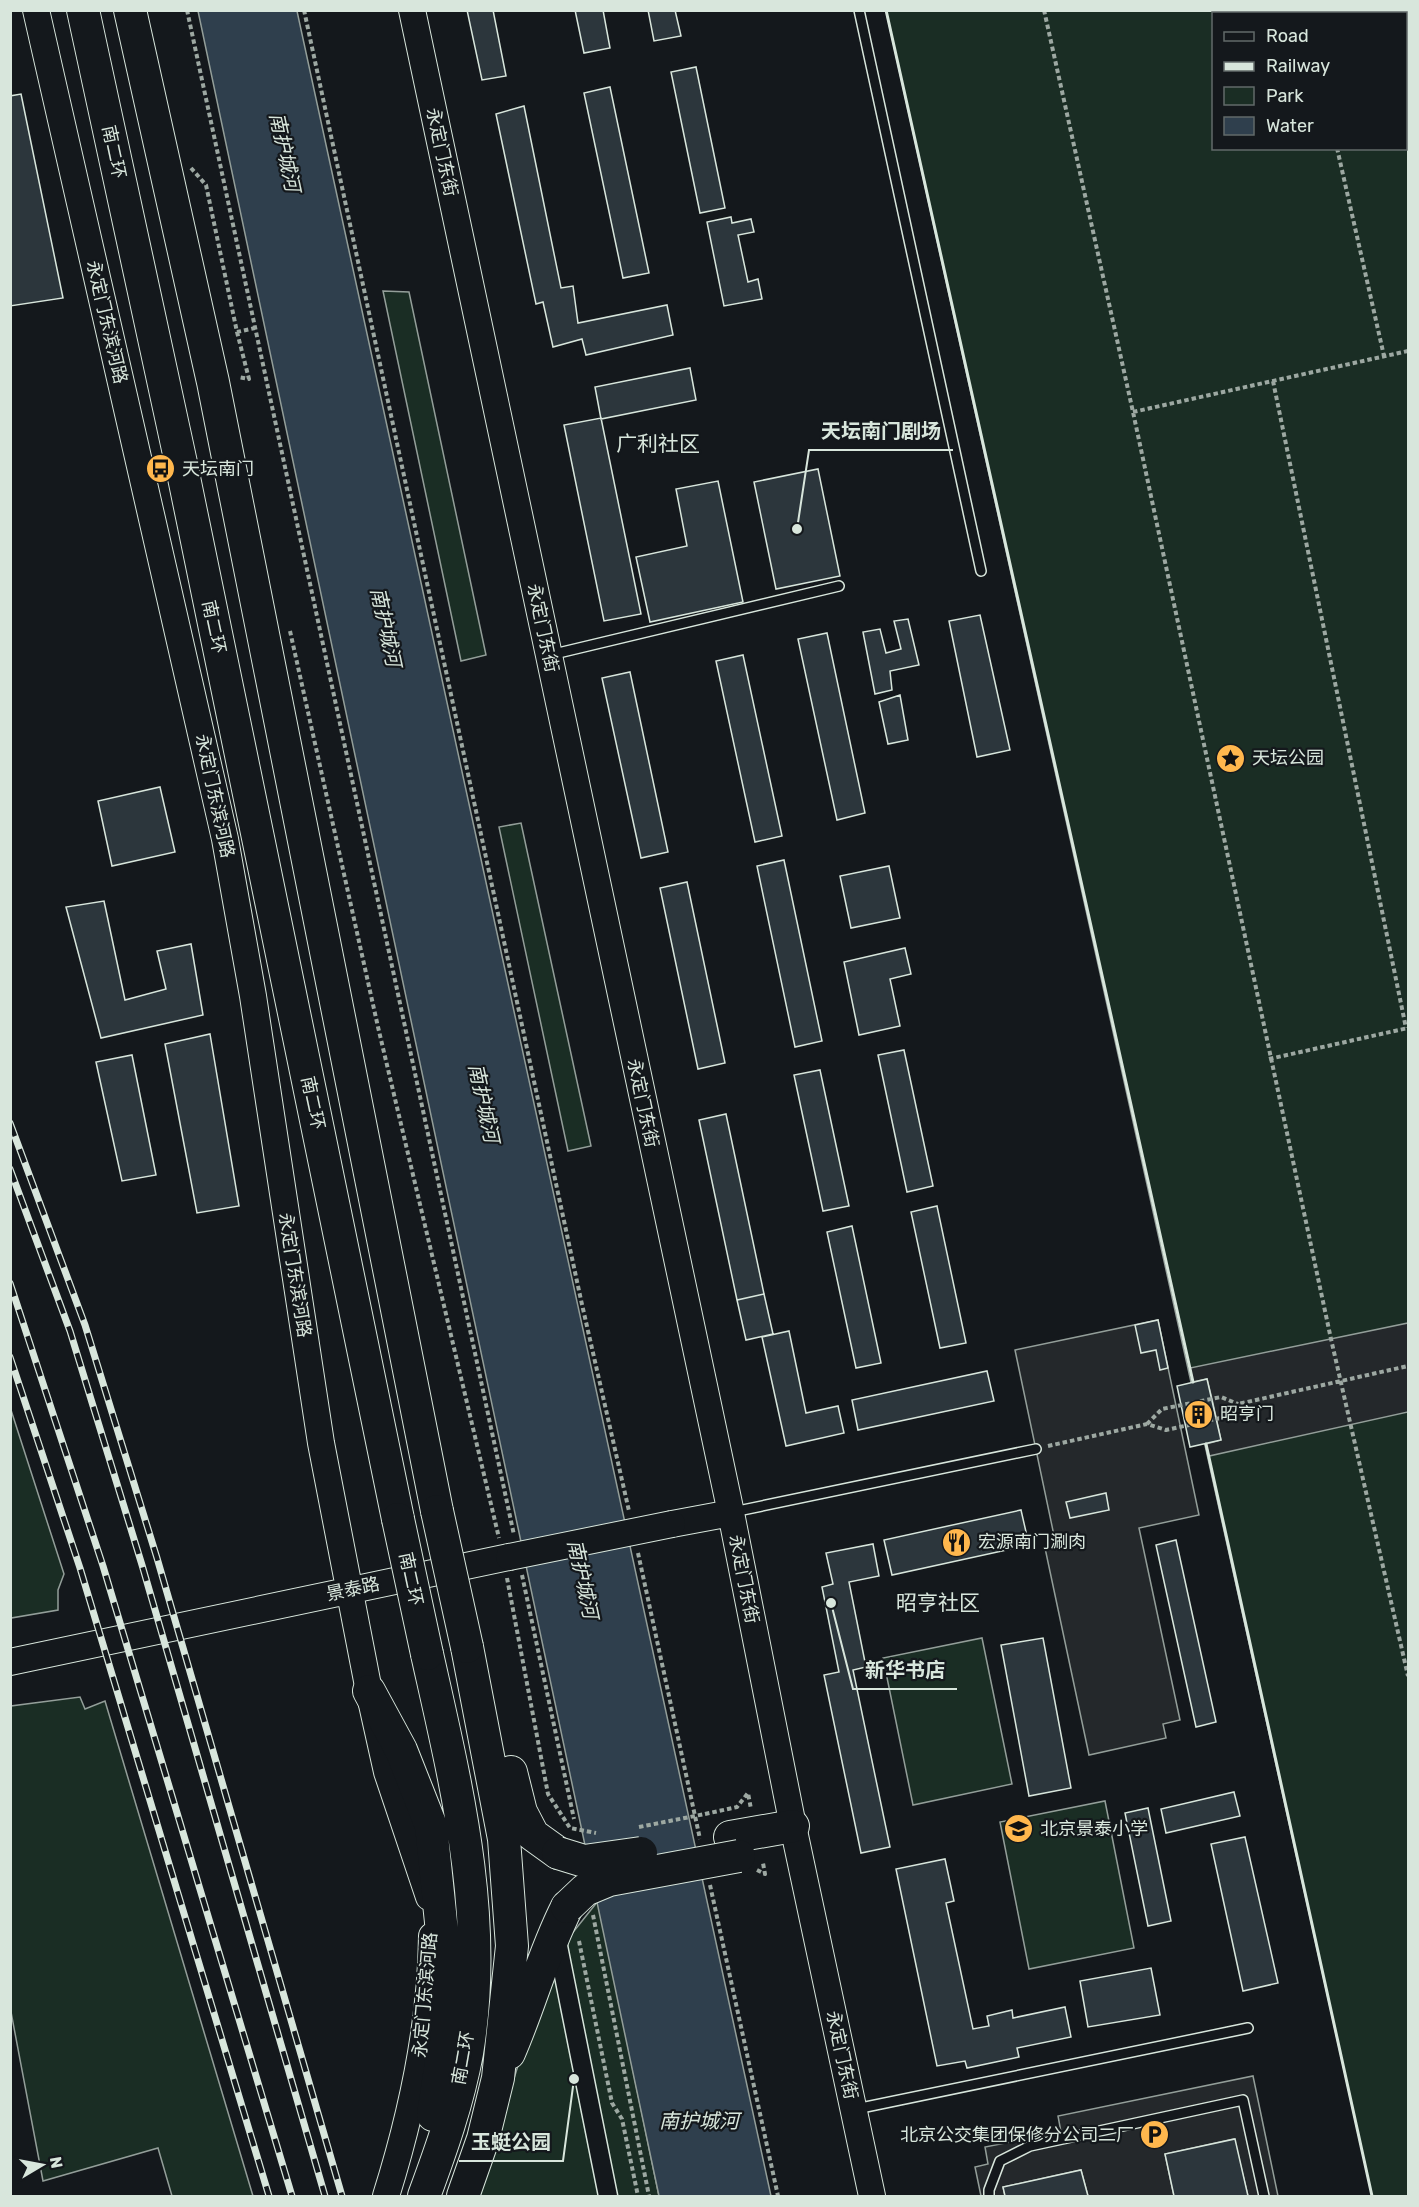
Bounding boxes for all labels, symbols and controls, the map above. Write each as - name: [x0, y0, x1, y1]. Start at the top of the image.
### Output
- legend: [1212, 12, 1407, 150]
- text: Road: [1266, 25, 1309, 47]
- text: Railway: [1266, 55, 1330, 77]
- text: Park: [1266, 85, 1304, 107]
- street label: 永定门东街: [422, 106, 462, 198]
- water label: 南护城河: [265, 110, 306, 198]
- text: Water: [1266, 115, 1314, 137]
- street label: 南二环: [98, 123, 130, 181]
- street label: 永定门东滨河路: [82, 258, 132, 386]
- callout: 天坛南门剧场: [809, 412, 953, 450]
- text: 天坛南门剧场: [821, 419, 941, 443]
- district label: 广利社区: [616, 431, 700, 456]
- bus stop icon: 天坛南门: [145, 453, 177, 485]
- place label: 天坛南门: [182, 458, 254, 480]
- street label: 永定门东街: [523, 582, 563, 674]
- water label: 南护城河: [366, 585, 407, 673]
- street label: 南二环: [198, 598, 230, 656]
- street label: 永定门东滨河路: [191, 732, 239, 860]
- place icon: 天坛公园: [1215, 742, 1247, 774]
- place label: 天坛公园: [1252, 747, 1324, 769]
- street label: 永定门东街: [623, 1057, 663, 1149]
- water label: 南护城河: [464, 1061, 505, 1149]
- street label: 南二环: [297, 1074, 329, 1132]
- street label: 永定门东滨河路: [274, 1211, 316, 1339]
- building icon: 昭亨门: [1183, 1398, 1215, 1430]
- place label: 昭亨门: [1220, 1403, 1274, 1425]
- restaurant icon: 宏源南门涮肉: [941, 1526, 973, 1558]
- place label: 宏源南门涮肉: [978, 1531, 1086, 1553]
- street label: 永定门东街: [725, 1533, 763, 1625]
- water label: 南护城河: [563, 1537, 604, 1625]
- street label: 南二环: [395, 1550, 427, 1608]
- street label: 景泰路: [324, 1573, 382, 1605]
- district label: 昭亨社区: [896, 1590, 980, 1615]
- callout: 新华书店: [853, 1651, 957, 1689]
- text: 新华书店: [865, 1658, 945, 1682]
- school or university icon: 北京景泰小学: [1003, 1813, 1035, 1845]
- place label: 北京景泰小学: [1040, 1818, 1148, 1840]
- street label: 永定门东滨河路: [409, 1931, 441, 2059]
- street label: 永定门东街: [822, 2009, 862, 2101]
- street label: 南二环: [447, 2030, 479, 2086]
- water label: 南护城河: [659, 2109, 743, 2133]
- parking icon: 北京公交集团保修分公司二厂: [1139, 2119, 1171, 2151]
- callout: 玉蜓公园: [459, 2123, 563, 2161]
- place label: 北京公交集团保修分公司二厂: [900, 2124, 1134, 2146]
- text: 玉蜓公园: [471, 2130, 551, 2154]
- north arrow: [12, 2135, 72, 2195]
- text: N: [46, 2155, 67, 2170]

